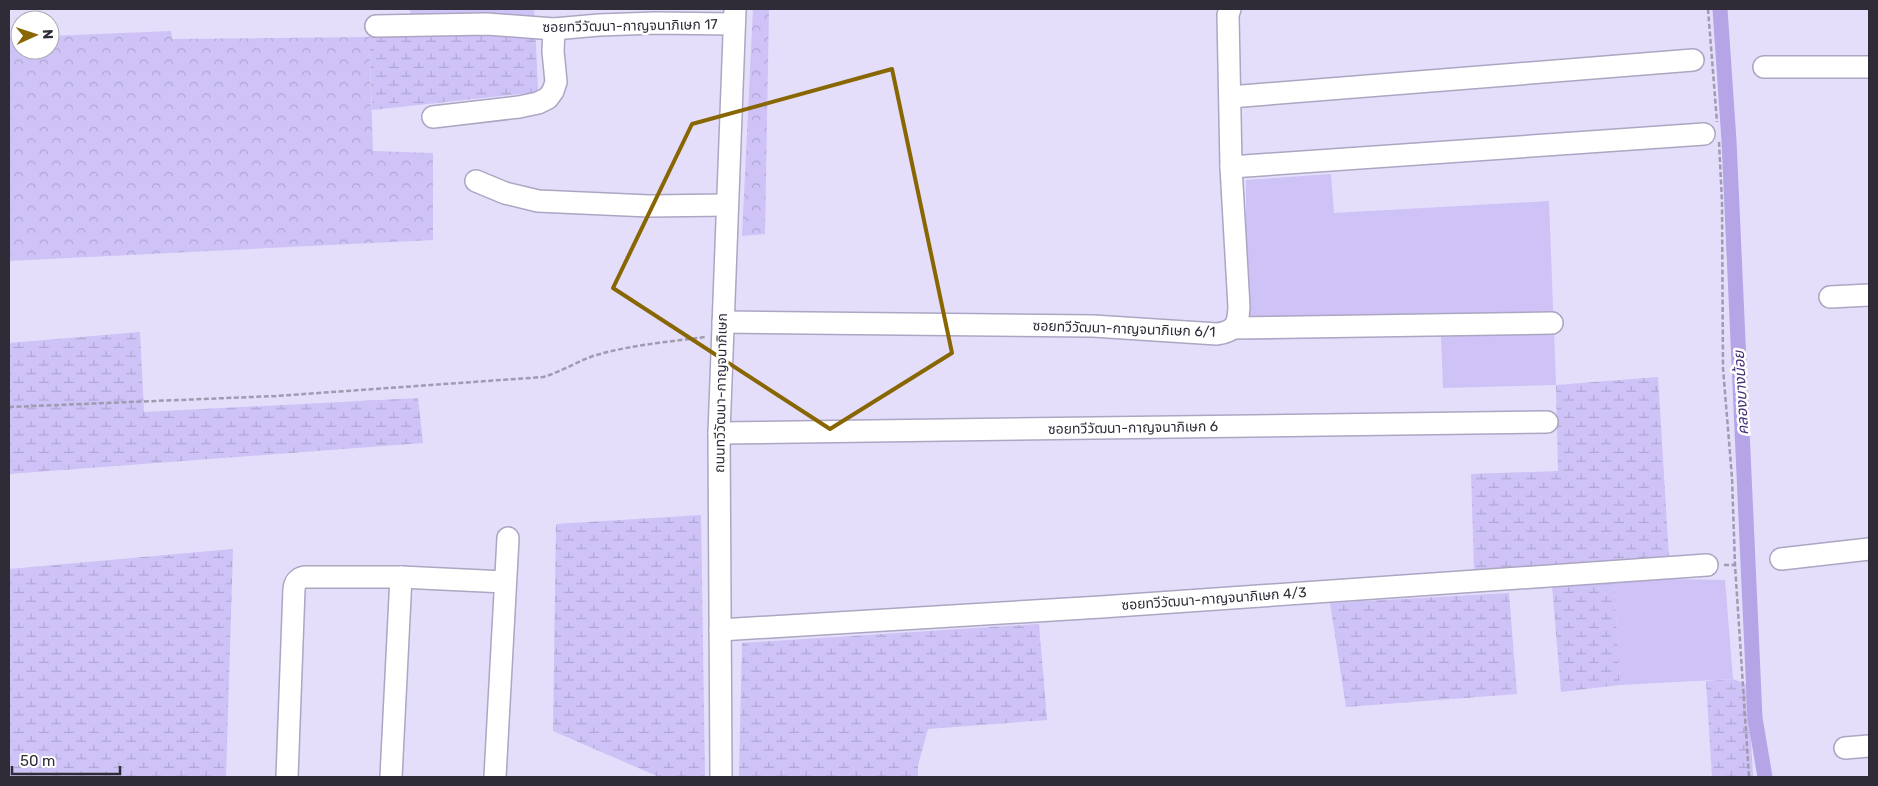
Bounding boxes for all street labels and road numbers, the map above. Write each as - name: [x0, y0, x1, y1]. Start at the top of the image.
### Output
- street label: ซอยทวีวัฒนา-กาญจนาภิเษก 17: [542, 16, 718, 36]
- street label: ถนนทวีวัฒนา-กาญจนาภิเษก: [711, 313, 731, 473]
- street label: ซอยทวีวัฒนา-กาญจนาภิเษก 6/1: [1032, 317, 1216, 341]
- street label: ซอยทวีวัฒนา-กาญจนาภิเษก 6: [1048, 418, 1218, 438]
- street label: ซอยทวีวัฒนา-กาญจนาภิเษก 4/3: [1121, 584, 1307, 614]

